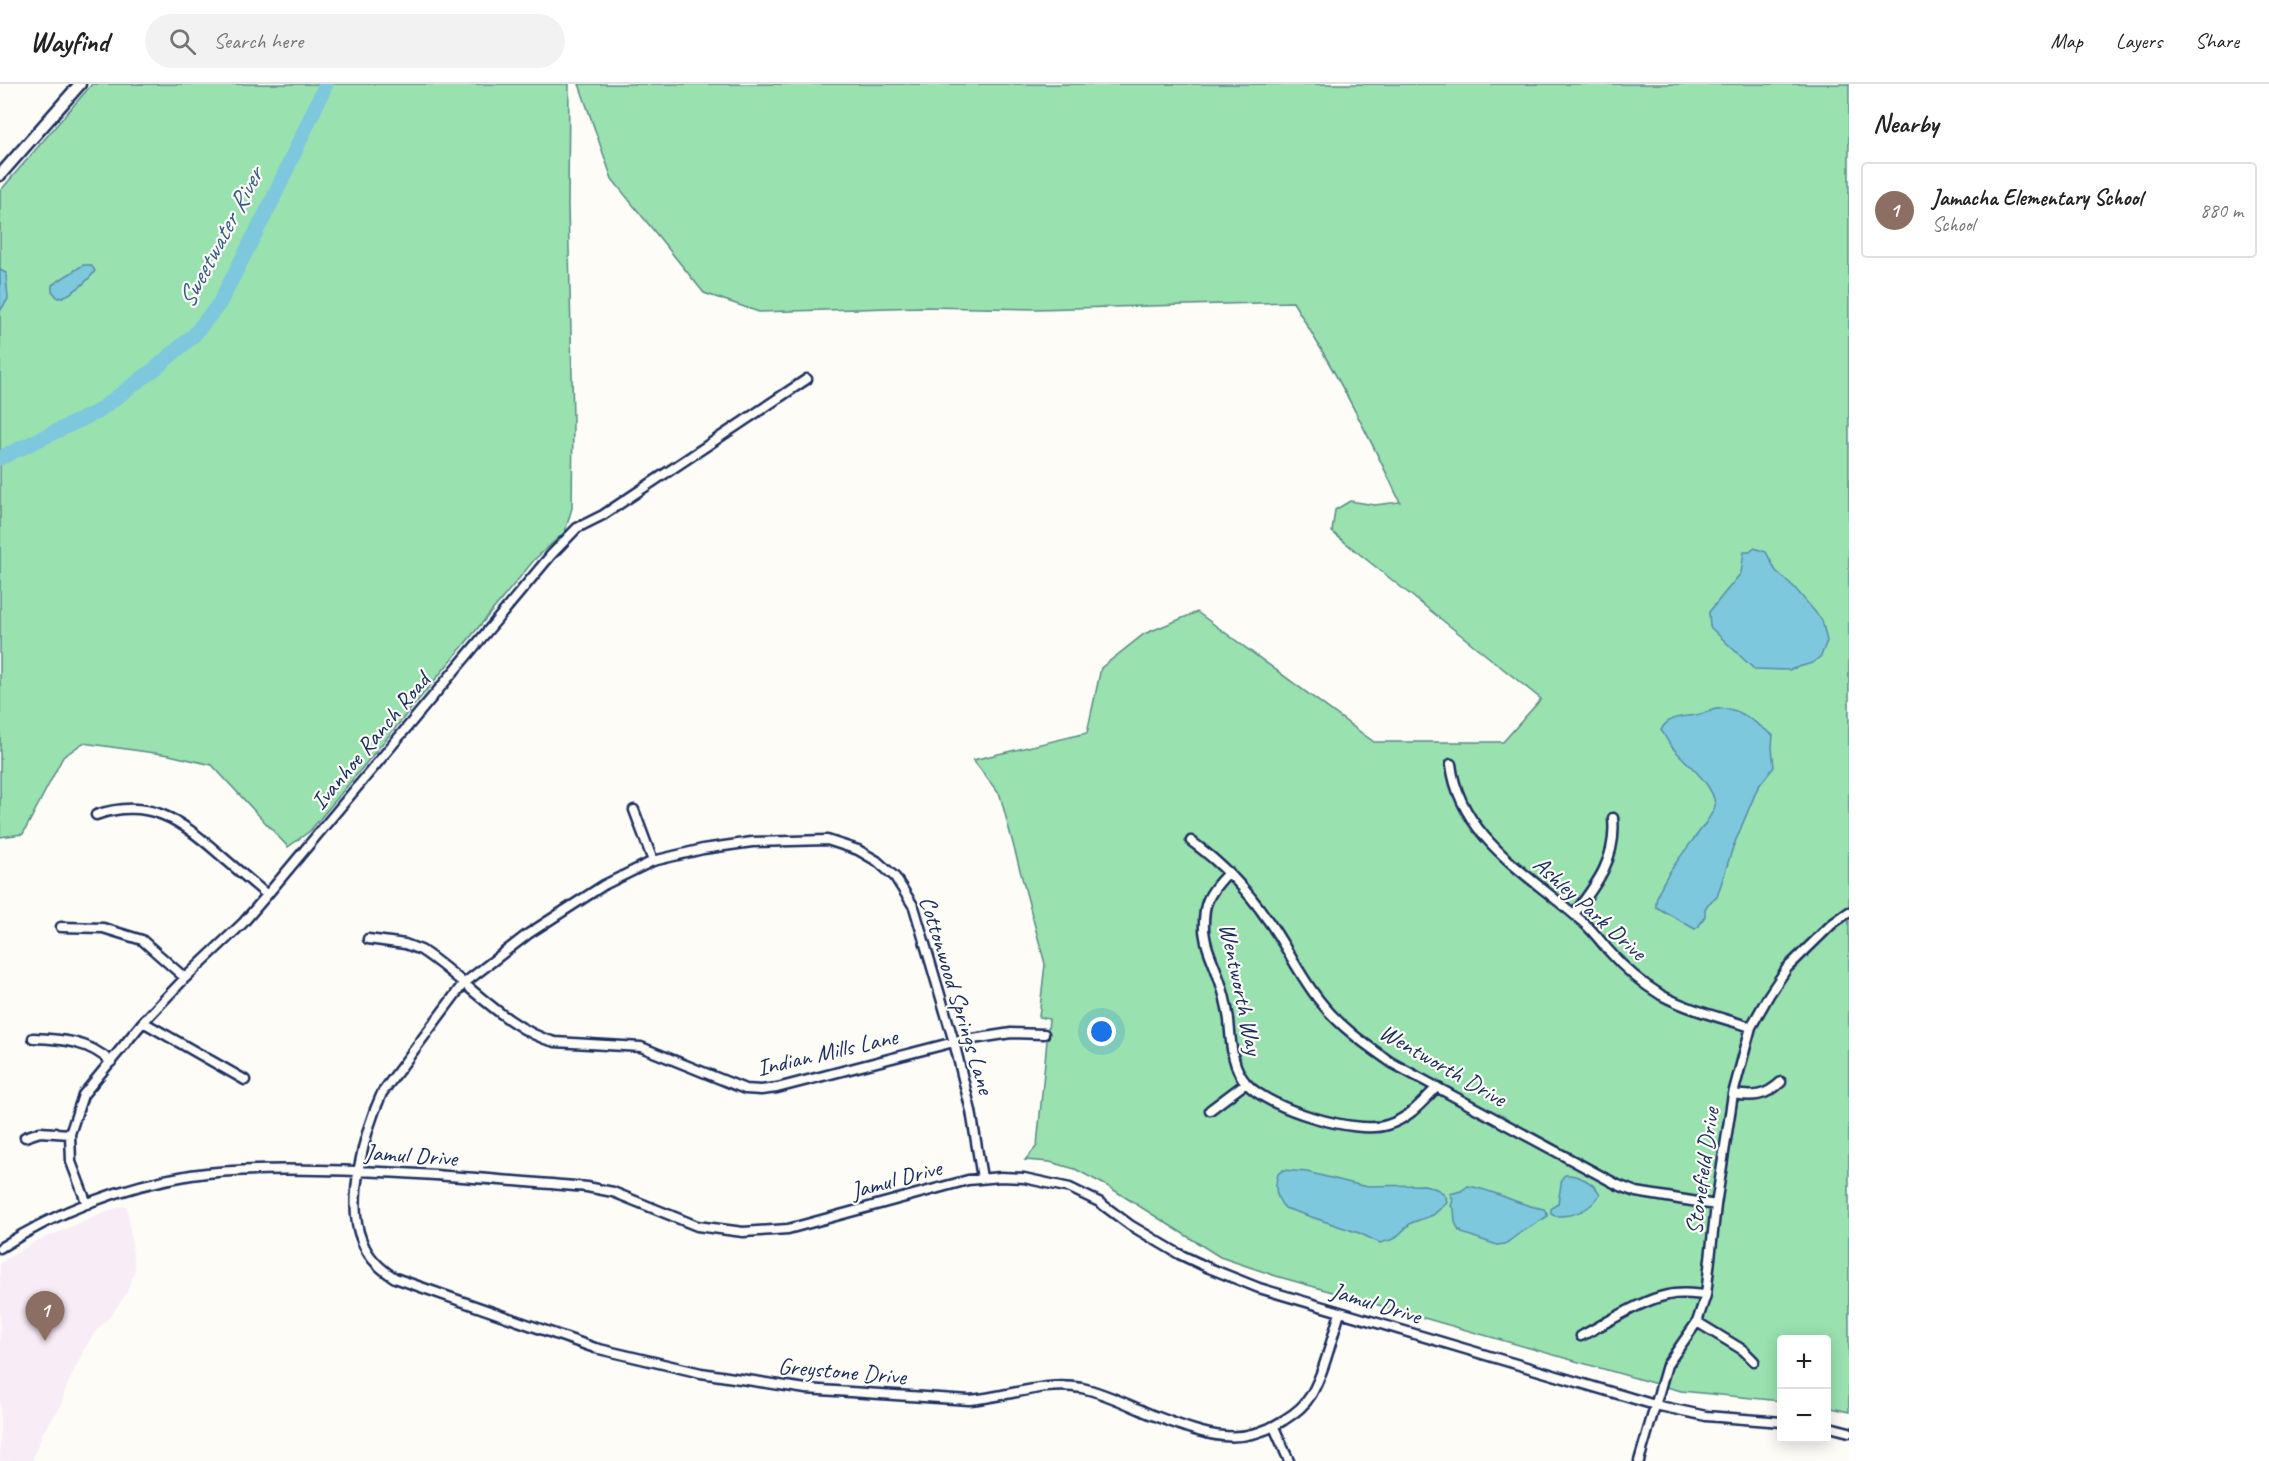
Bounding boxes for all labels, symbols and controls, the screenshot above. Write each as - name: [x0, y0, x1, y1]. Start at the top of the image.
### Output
- search box: [145, 14, 565, 68]
- text: Wayfind: [30, 24, 109, 59]
- icon: search: [166, 25, 199, 58]
- text: Search here: [214, 27, 303, 55]
- text: Map: [2050, 28, 2083, 54]
- text: Layers: [2116, 28, 2162, 54]
- text: Share: [2195, 28, 2239, 54]
- text: Nearby: [1873, 107, 1938, 140]
- water label: Sweetwater River: [170, 159, 273, 313]
- text: Jamacha Elementary School: [1932, 184, 2142, 212]
- text: 1: [1890, 198, 1899, 223]
- text: 880 m: [2200, 198, 2243, 223]
- text: School: [1932, 212, 1975, 237]
- street label: Ivanhoe Ranch Road: [304, 664, 438, 816]
- street label: Ashley Park Drive: [1527, 849, 1655, 968]
- street label: Cottonwood Springs Lane: [913, 892, 1002, 1100]
- street label: Wentworth Way: [1212, 921, 1270, 1059]
- your location: [1087, 1017, 1116, 1046]
- street label: Wentworth Drive: [1374, 1017, 1514, 1114]
- street label: Indian Mills Lane: [754, 1021, 902, 1083]
- street label: Stonefield Drive: [1678, 1103, 1726, 1236]
- street label: Jamul Drive: [363, 1137, 460, 1173]
- street label: Jamul Drive: [846, 1152, 947, 1206]
- street label: Jamul Drive: [1326, 1275, 1427, 1332]
- pin: 1: [26, 1292, 64, 1341]
- map controls: [1777, 1335, 1831, 1443]
- button: +: [1777, 1335, 1831, 1389]
- street label: Greystone Drive: [777, 1350, 909, 1392]
- button: −: [1777, 1389, 1831, 1443]

